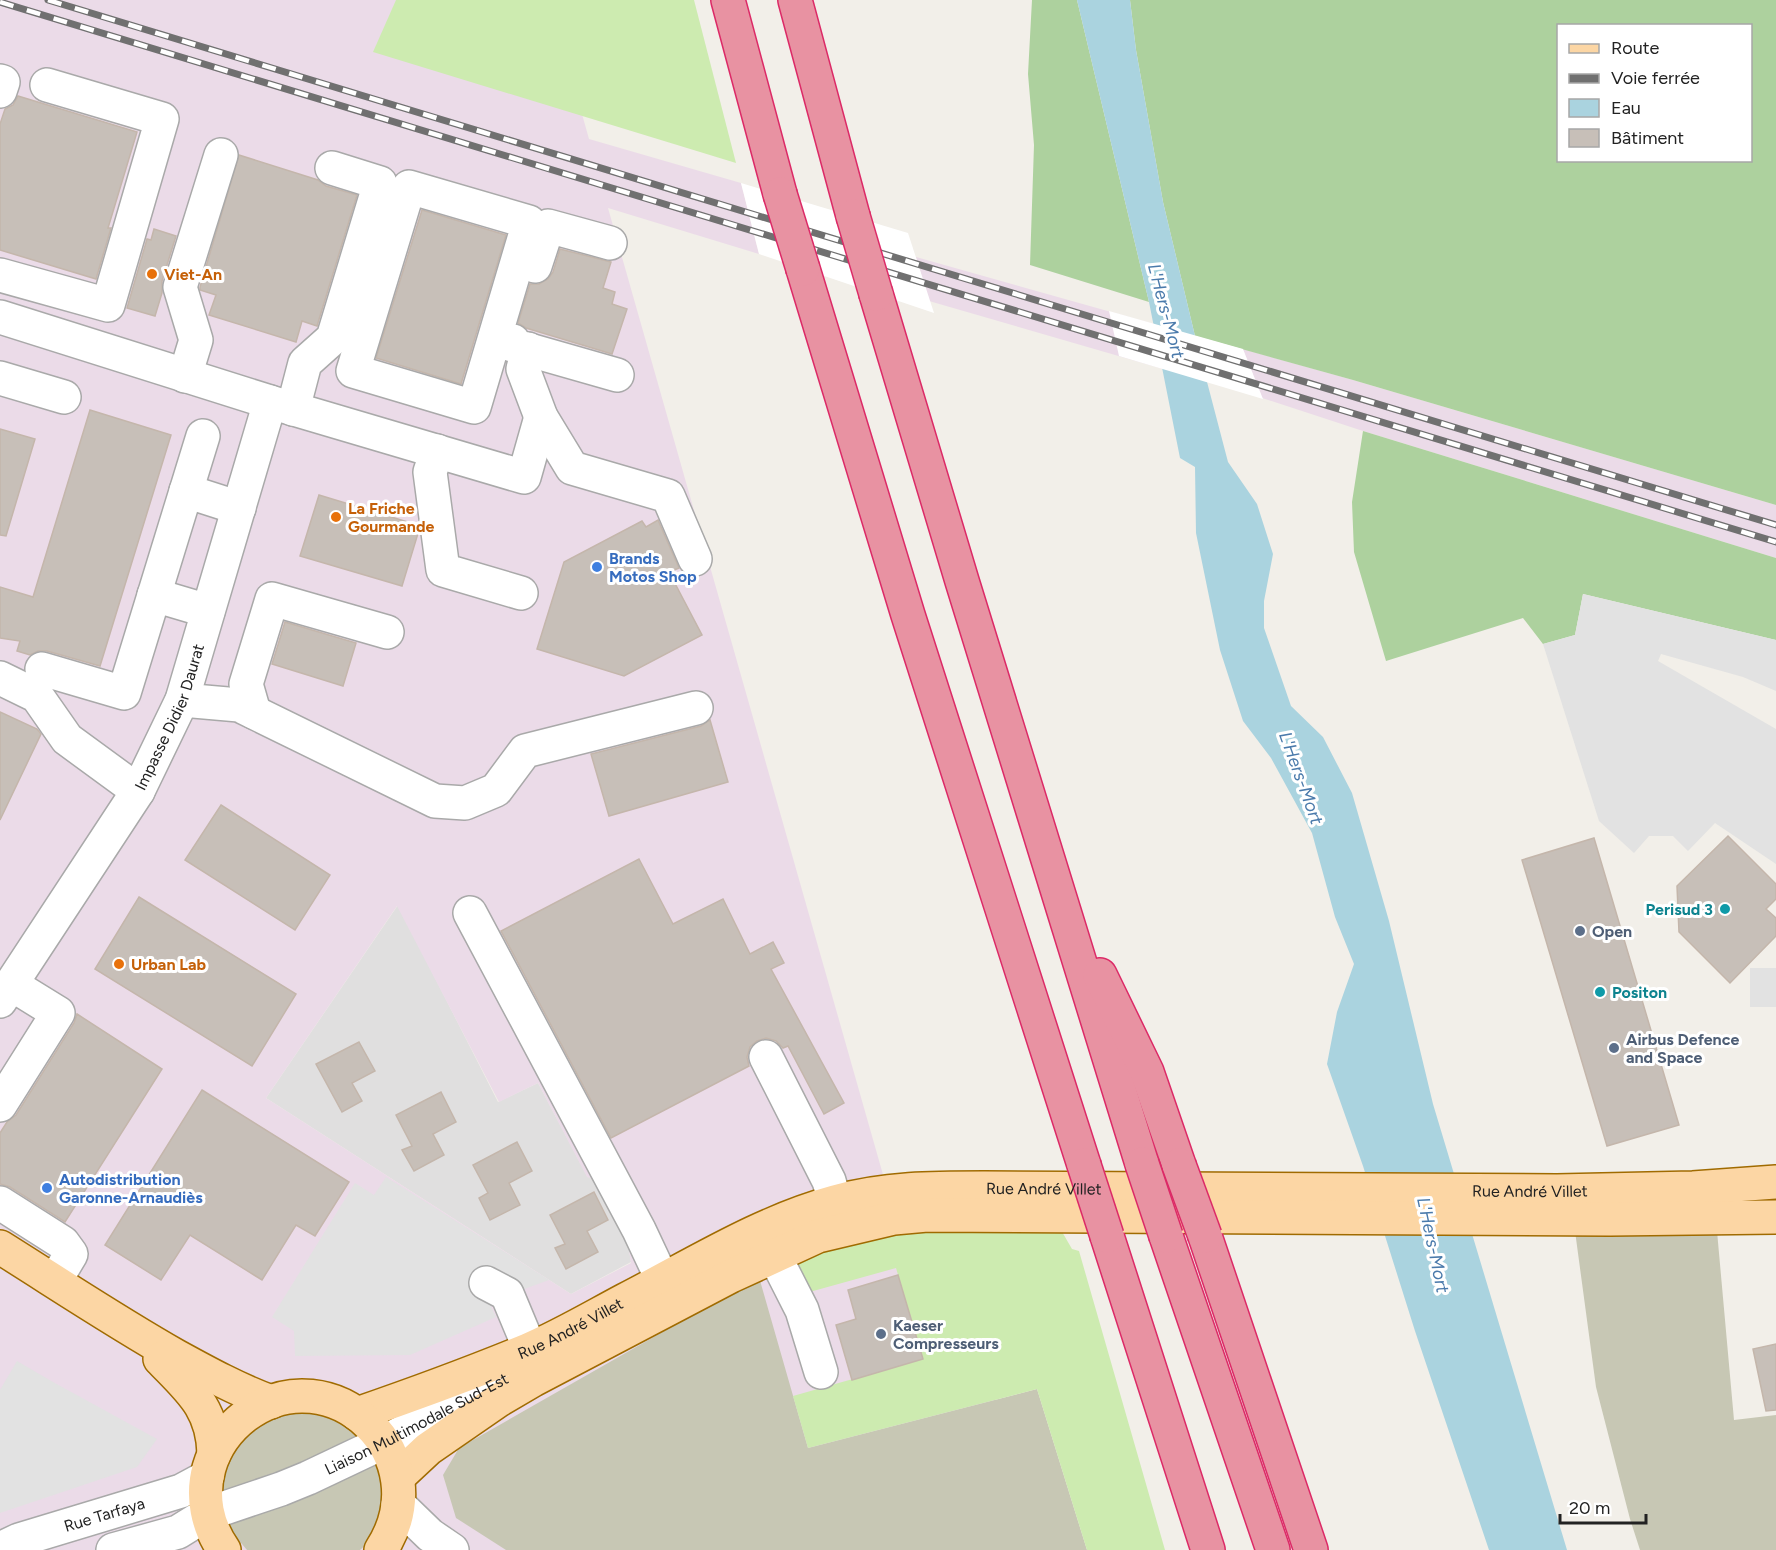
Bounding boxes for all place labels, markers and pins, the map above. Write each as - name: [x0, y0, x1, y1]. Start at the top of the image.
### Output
- place label: Viet-An: [164, 265, 222, 284]
- marker: Viet-An: [145, 267, 159, 281]
- place label: La Friche Gourmande: [348, 499, 434, 536]
- marker: La Friche Gourmande: [329, 510, 343, 524]
- place label: Brands Motos Shop: [609, 549, 697, 586]
- marker: Brands Motos Shop: [590, 560, 604, 574]
- place label: Perisud 3: [1646, 900, 1713, 919]
- marker: Perisud 3: [1718, 902, 1732, 916]
- place label: Open: [1592, 922, 1632, 941]
- marker: Open: [1573, 924, 1587, 938]
- place label: Urban Lab: [131, 955, 206, 974]
- marker: Urban Lab: [112, 957, 126, 971]
- place label: Positon: [1612, 983, 1667, 1002]
- marker: Positon: [1593, 985, 1607, 999]
- place label: Airbus Defence and Space: [1626, 1030, 1739, 1067]
- marker: Airbus Defence and Space: [1607, 1041, 1621, 1055]
- place label: Autodistribution Garonne-Arnaudiès: [59, 1170, 203, 1207]
- marker: Autodistribution Garonne-Arnaudiès: [40, 1181, 54, 1195]
- place label: Kaeser Compresseurs: [893, 1316, 999, 1353]
- marker: Kaeser Compresseurs: [874, 1327, 888, 1341]

